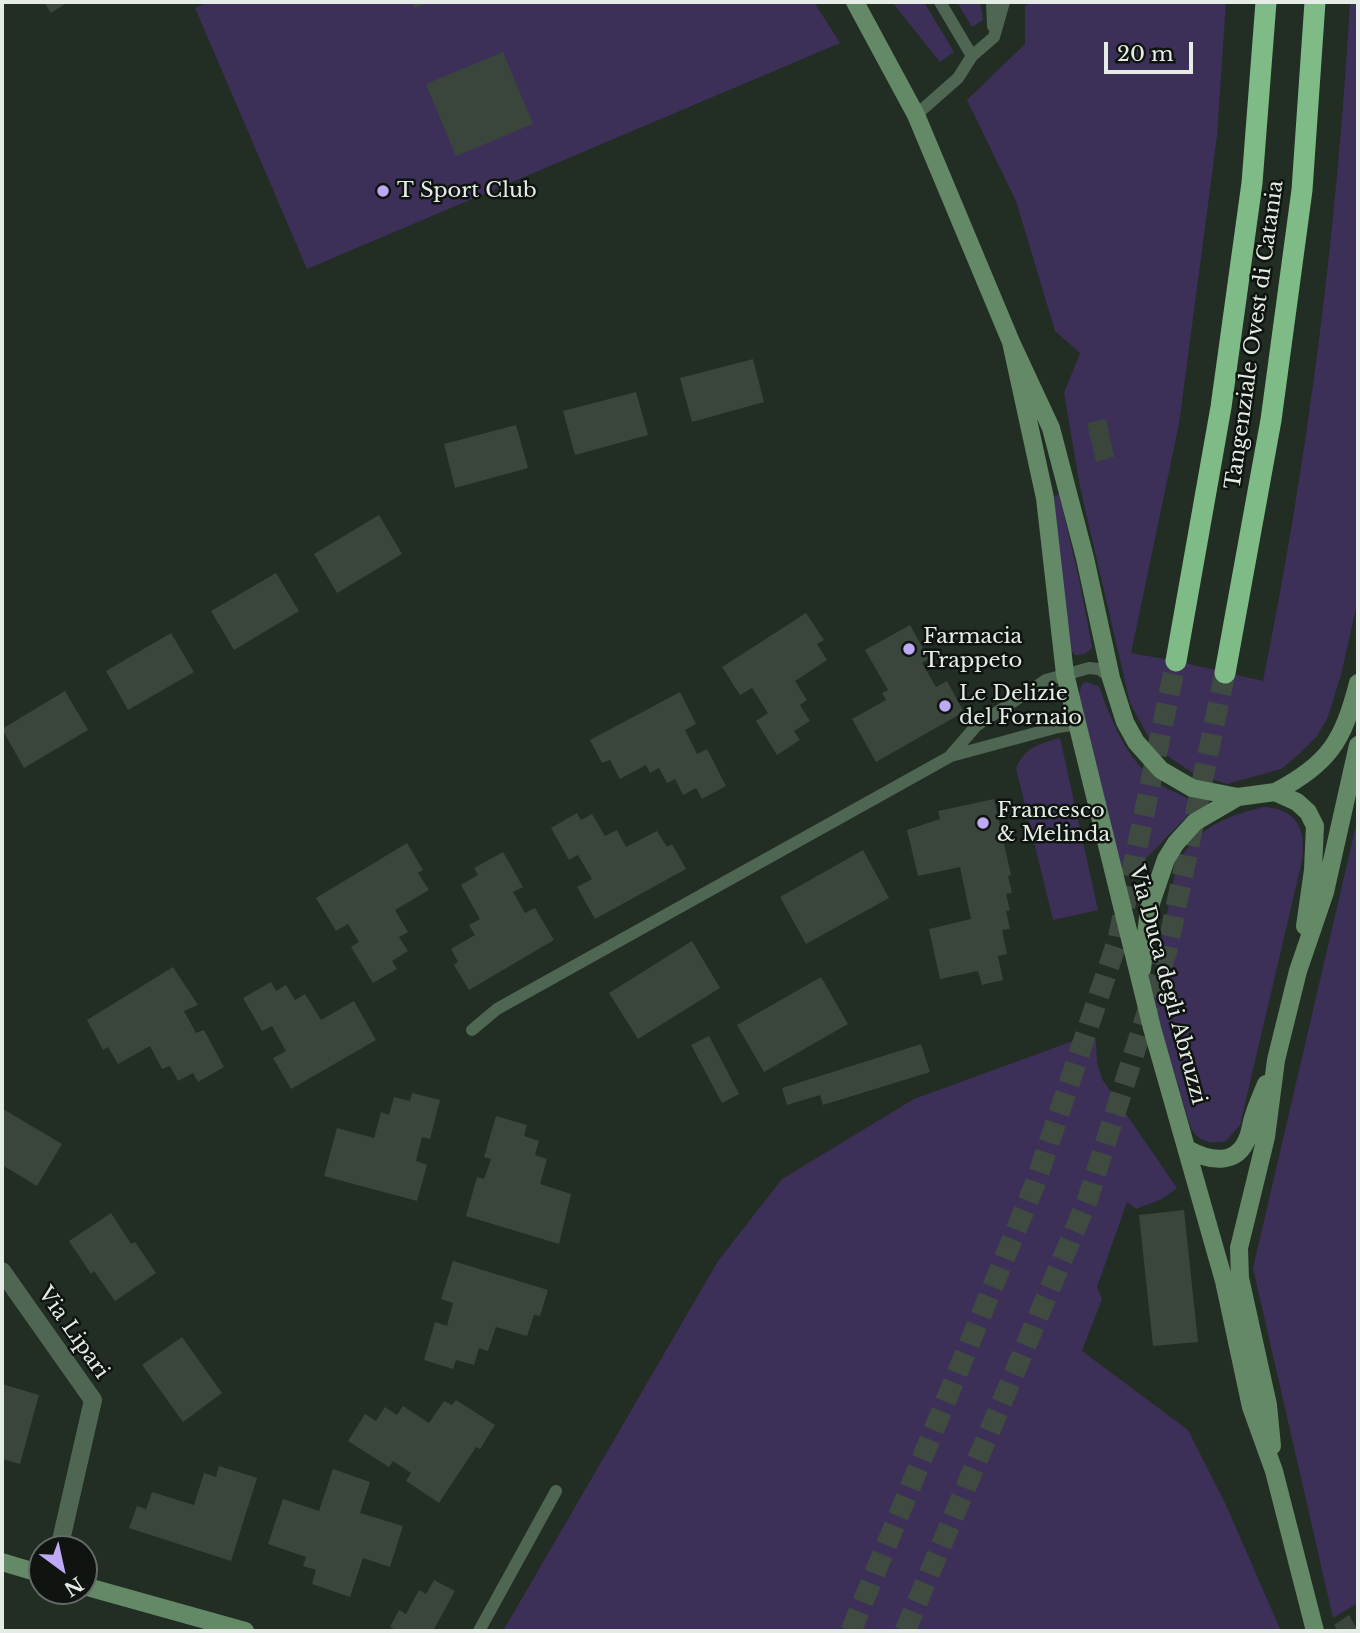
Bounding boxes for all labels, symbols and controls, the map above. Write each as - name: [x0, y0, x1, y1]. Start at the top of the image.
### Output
- scale bar: [1108, 28, 1197, 72]
- text: 20 m: [1117, 41, 1174, 67]
- place label: T Sport Club: [397, 178, 537, 204]
- street label: Tangenziale Ovest di Catania: [1221, 179, 1289, 491]
- marker: T Sport Club: [375, 183, 391, 199]
- place label: Farmacia Trappeto: [923, 624, 1022, 674]
- marker: Farmacia Trappeto: [901, 641, 917, 657]
- place label: Le Delizie del Fornaio: [959, 681, 1082, 731]
- marker: Le Delizie del Fornaio: [937, 698, 953, 714]
- place label: Francesco & Melinda: [997, 798, 1110, 848]
- marker: Francesco & Melinda: [975, 815, 991, 831]
- street label: Via Duca degli Abruzzi: [1123, 863, 1211, 1107]
- street label: Via Lipari: [32, 1282, 114, 1384]
- north arrow: [28, 1535, 98, 1605]
- text: N: [60, 1572, 87, 1601]

